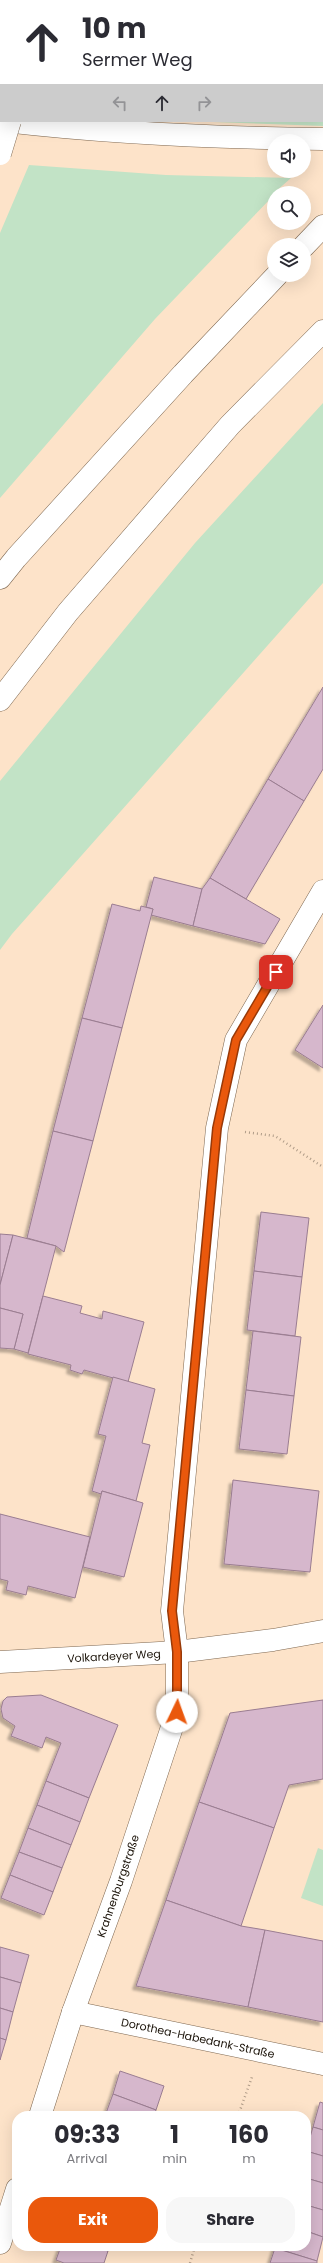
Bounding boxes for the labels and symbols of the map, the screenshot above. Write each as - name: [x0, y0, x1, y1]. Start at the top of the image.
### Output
- pin: [259, 955, 293, 989]
- street label: Volkardeyer Weg: [67, 1646, 161, 1666]
- position arrow: [156, 1691, 198, 1733]
- street label: Krahnenburgstraße: [93, 1832, 143, 1940]
- street label: Dorothea-Habedank-Straße: [120, 2014, 276, 2062]

